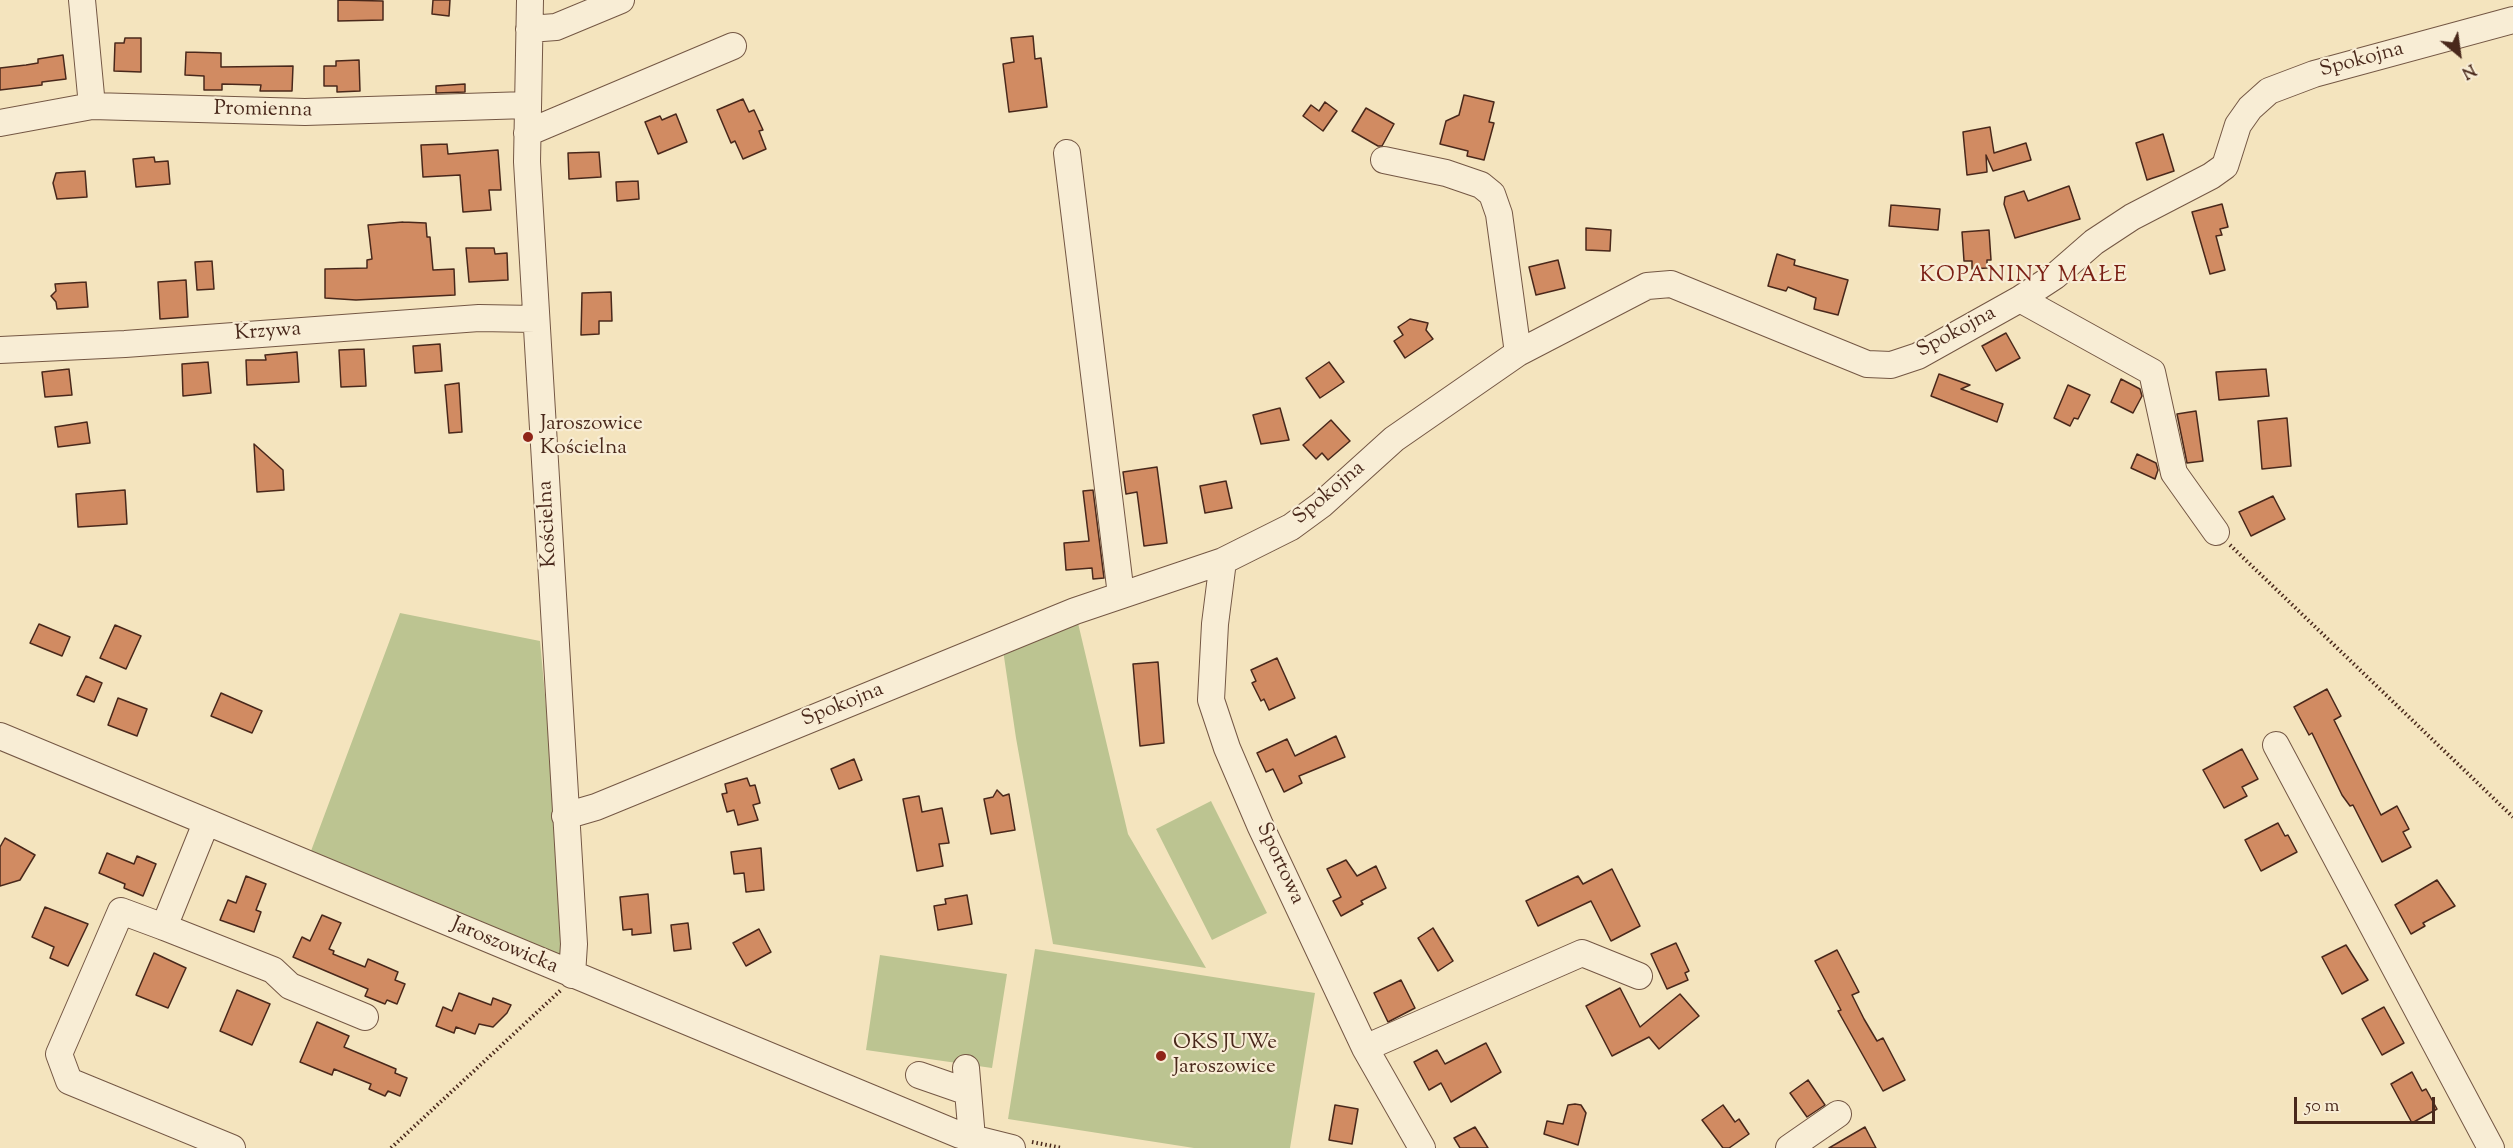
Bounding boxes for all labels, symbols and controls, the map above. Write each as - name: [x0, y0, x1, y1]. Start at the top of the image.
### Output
- north arrow: [2429, 24, 2489, 84]
- street label: Spokojna: [2317, 38, 2407, 84]
- text: N: [2457, 57, 2479, 83]
- street label: Promienna: [214, 98, 312, 124]
- district label: KOPANINY MAŁE: [1920, 264, 2128, 290]
- street label: Spokojna: [1913, 302, 2001, 364]
- street label: Krzywa: [234, 318, 302, 348]
- place label: Jaroszowice Kościelna: [540, 412, 643, 462]
- marker: Jaroszowice Kościelna: [521, 430, 535, 444]
- street label: Spokojna: [1289, 457, 1371, 531]
- street label: Kościelna: [534, 480, 564, 568]
- street label: Spokojna: [798, 678, 888, 734]
- street label: Sportowa: [1249, 819, 1309, 909]
- street label: Jaroszowicka: [447, 913, 561, 981]
- place label: OKS JUWe Jaroszowice: [1173, 1031, 1277, 1081]
- marker: OKS JUWe Jaroszowice: [1154, 1049, 1168, 1063]
- scale bar: [2297, 1085, 2438, 1123]
- text: 50 m: [2305, 1094, 2339, 1120]

